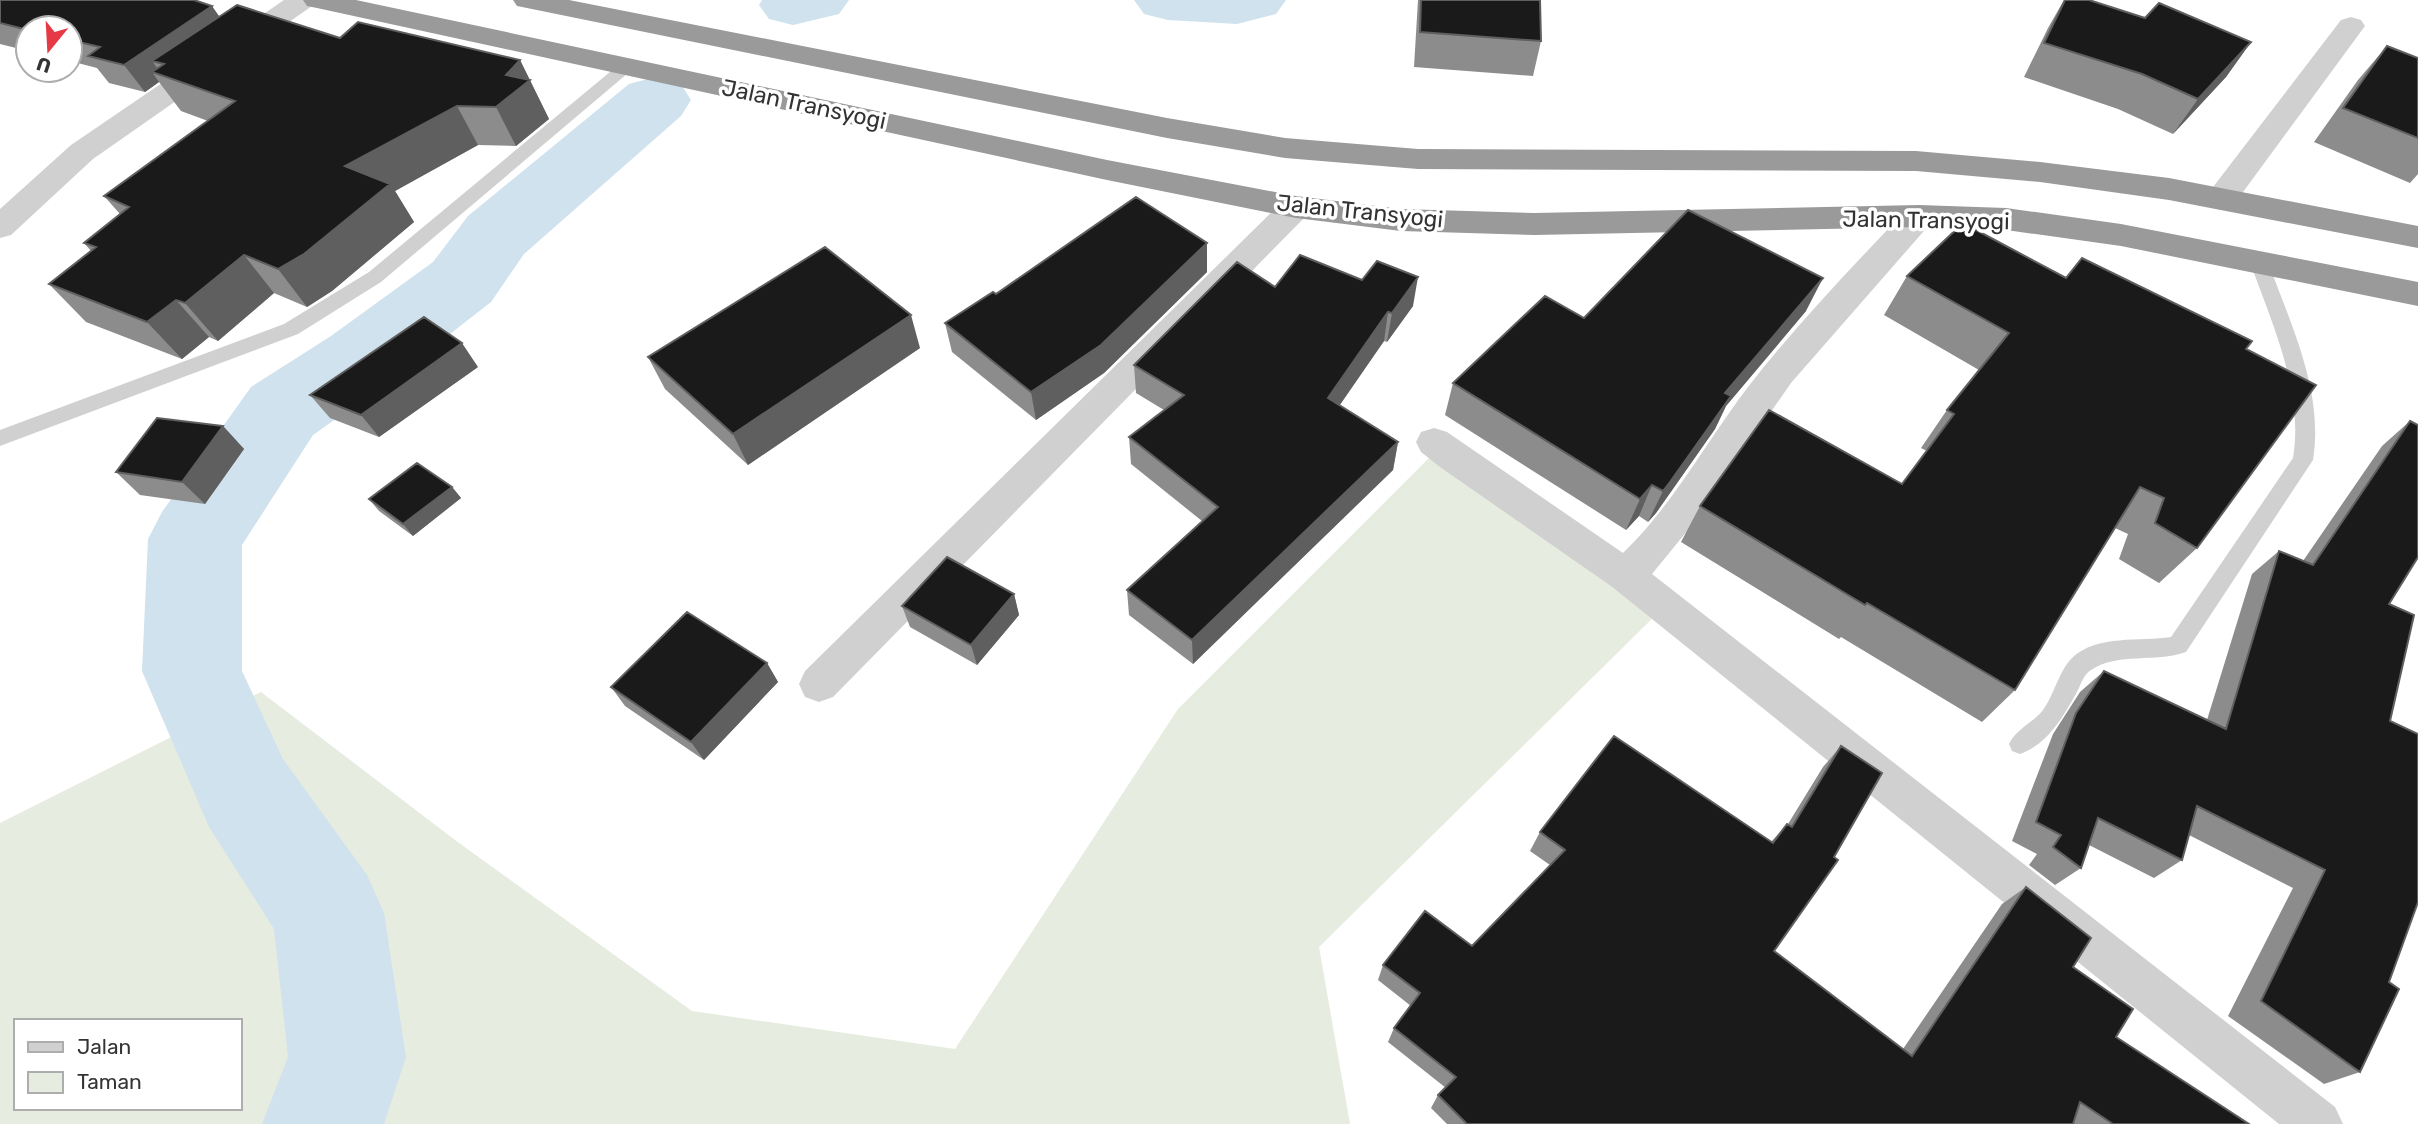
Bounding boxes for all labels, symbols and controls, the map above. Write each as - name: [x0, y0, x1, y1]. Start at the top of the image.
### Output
- north arrow: [14, 14, 84, 84]
- text: U: [34, 52, 54, 78]
- street label: Jalan Transyogi: [719, 73, 889, 135]
- street label: Jalan Transyogi: [1275, 188, 1445, 234]
- street label: Jalan Transyogi: [1842, 205, 2010, 235]
- legend: [14, 1019, 242, 1110]
- text: Jalan: [77, 1034, 131, 1059]
- text: Taman: [77, 1069, 142, 1094]

